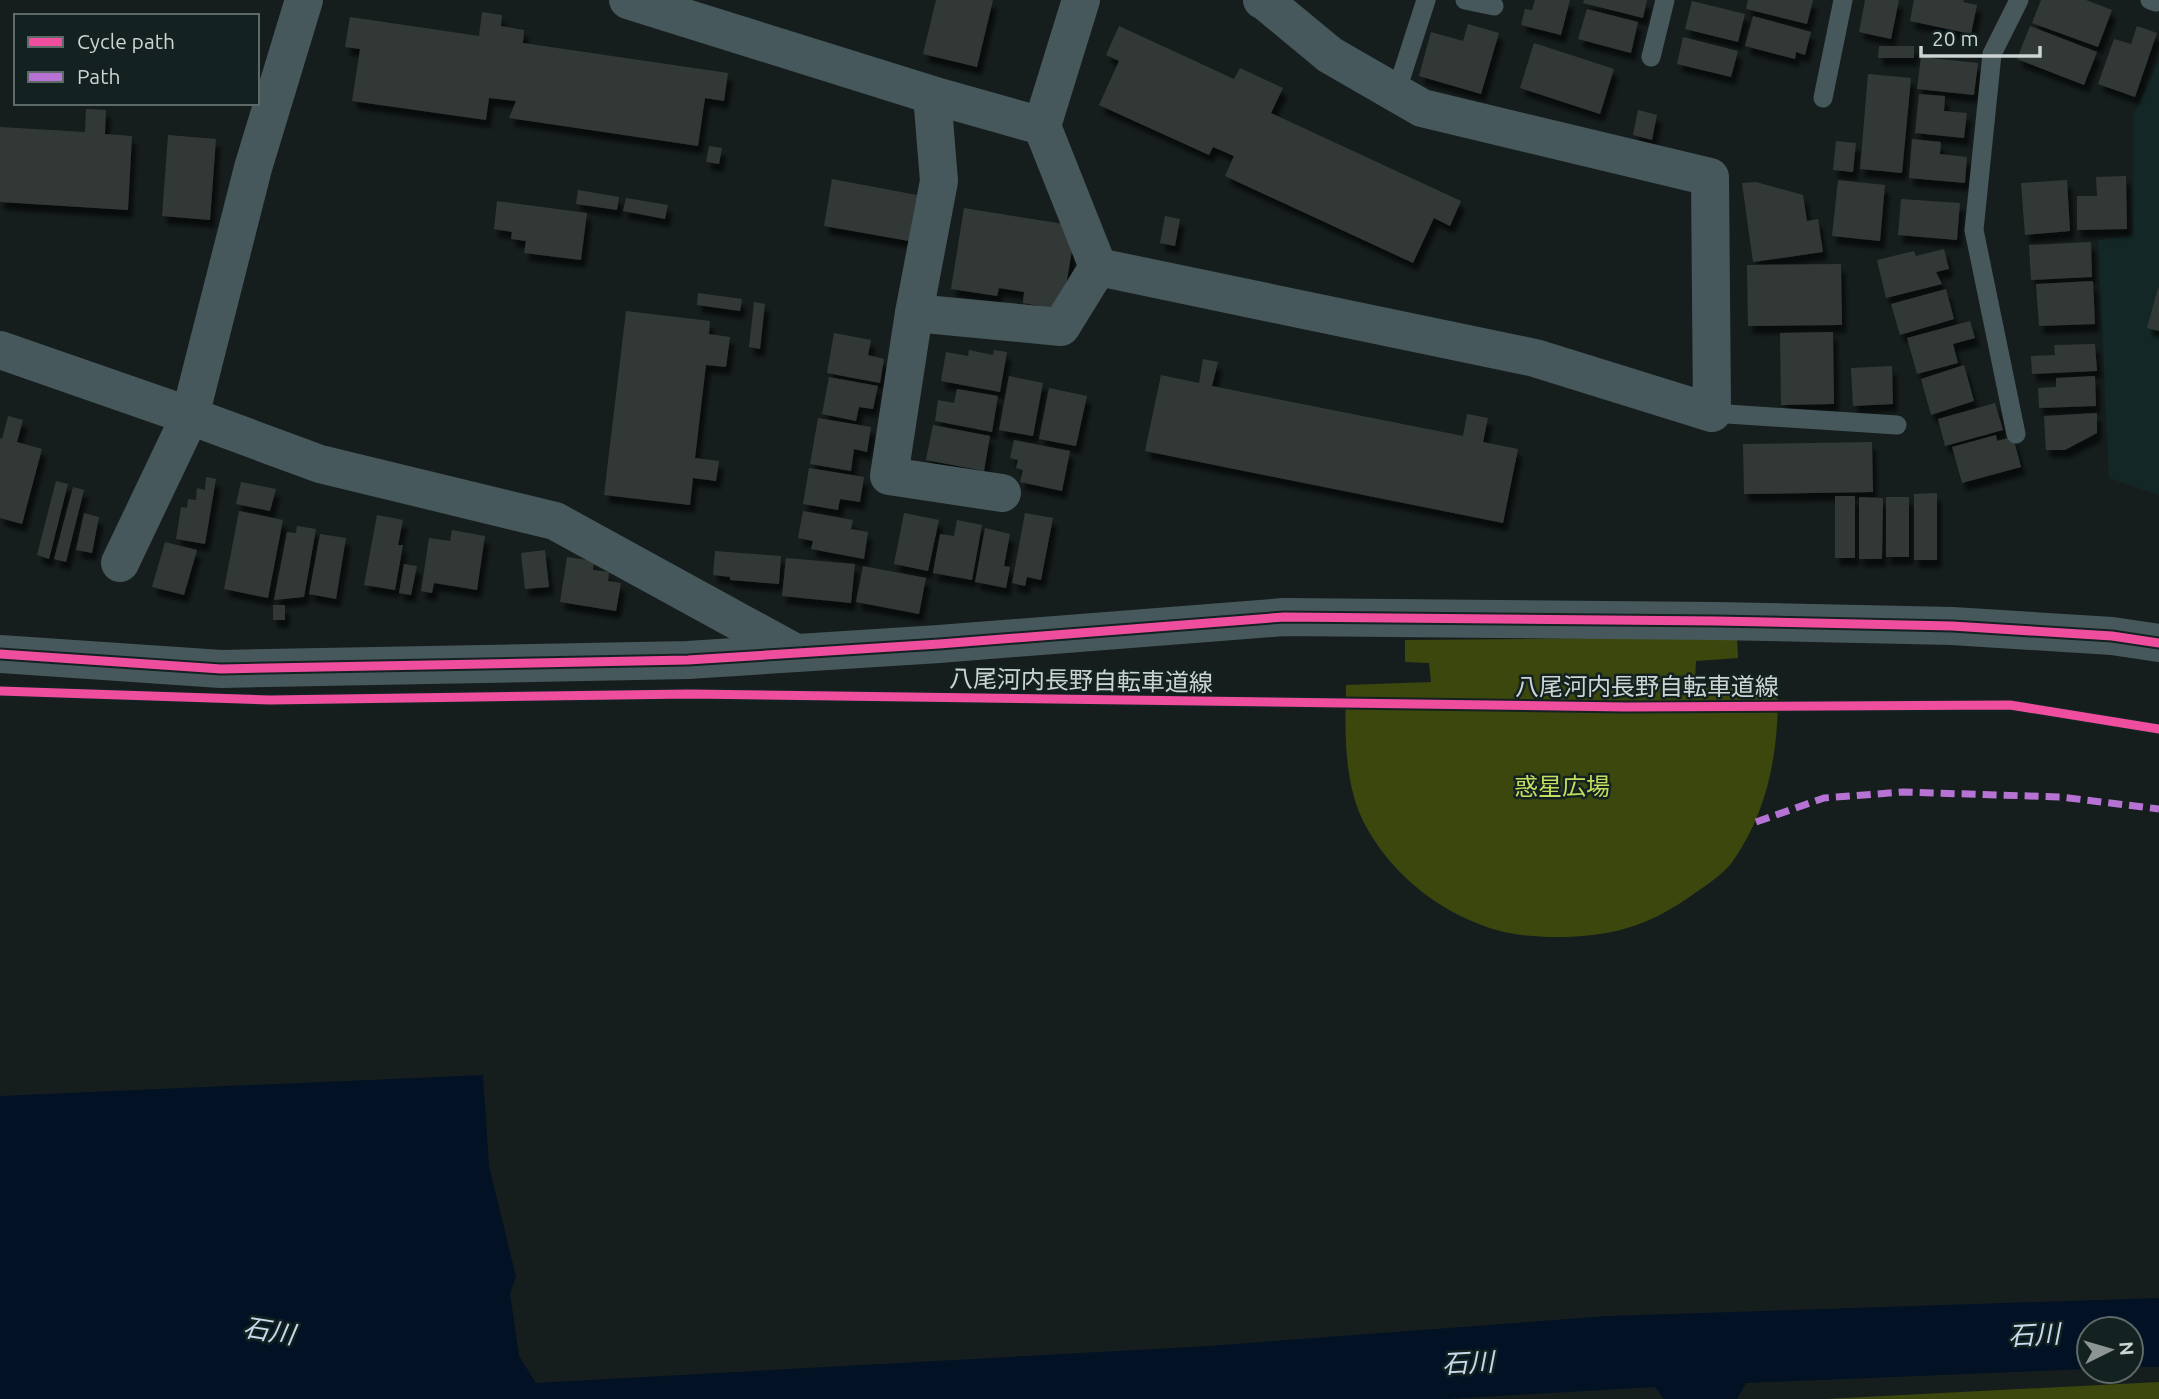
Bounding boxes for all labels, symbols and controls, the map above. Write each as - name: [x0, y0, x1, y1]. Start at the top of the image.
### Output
- legend: [14, 14, 259, 105]
- scale bar: [1921, 14, 2040, 58]
- text: 20 m: [1932, 26, 1979, 50]
- text: Cycle path: [77, 29, 175, 53]
- text: Path: [77, 64, 120, 88]
- street label: 八尾河内長野自転車道線: [949, 665, 1213, 696]
- street label: 八尾河内長野自転車道線: [1515, 673, 1779, 700]
- park label: 惑星広場: [1514, 773, 1610, 800]
- water label: 石川: [241, 1312, 300, 1349]
- north arrow: [2075, 1315, 2145, 1385]
- water label: 石川: [2007, 1319, 2064, 1350]
- text: N: [2115, 1340, 2139, 1357]
- water label: 石川: [1441, 1347, 1498, 1378]

